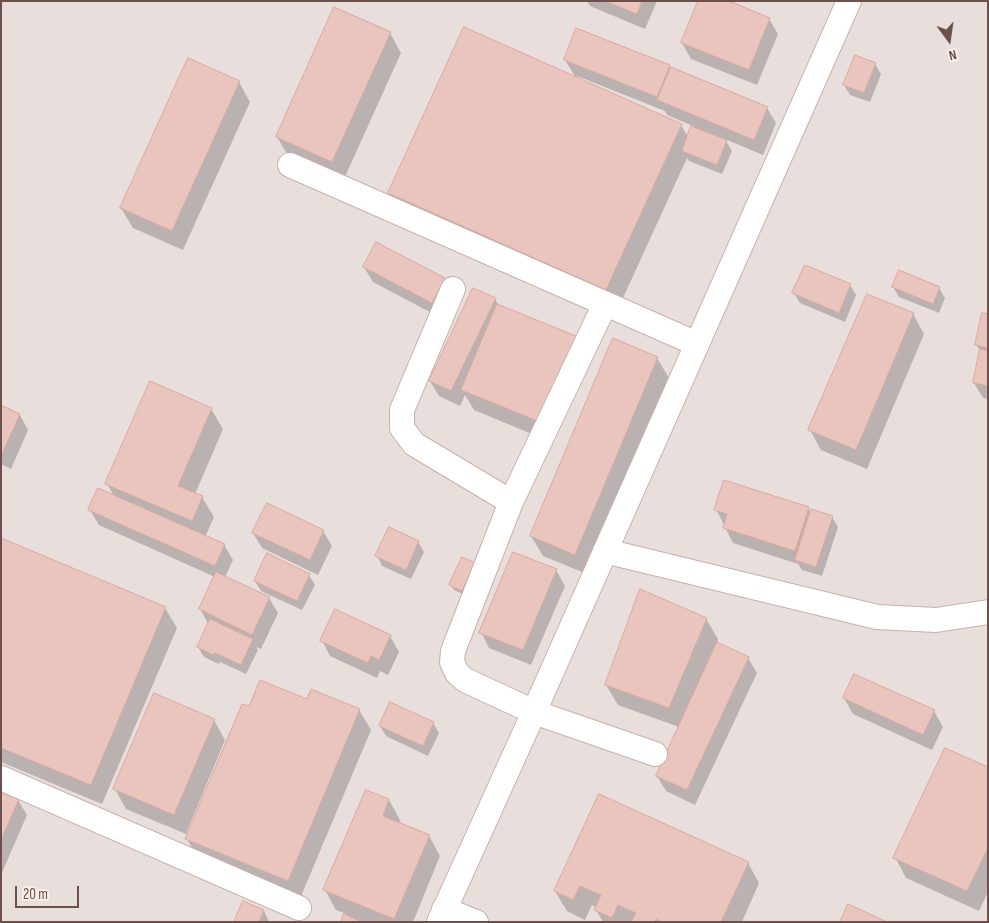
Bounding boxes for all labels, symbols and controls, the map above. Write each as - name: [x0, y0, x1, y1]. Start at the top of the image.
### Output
- north arrow: [924, 15, 974, 65]
- text: N: [947, 46, 958, 64]
- scale bar: [18, 876, 81, 908]
- text: 20 m: [23, 885, 48, 904]

